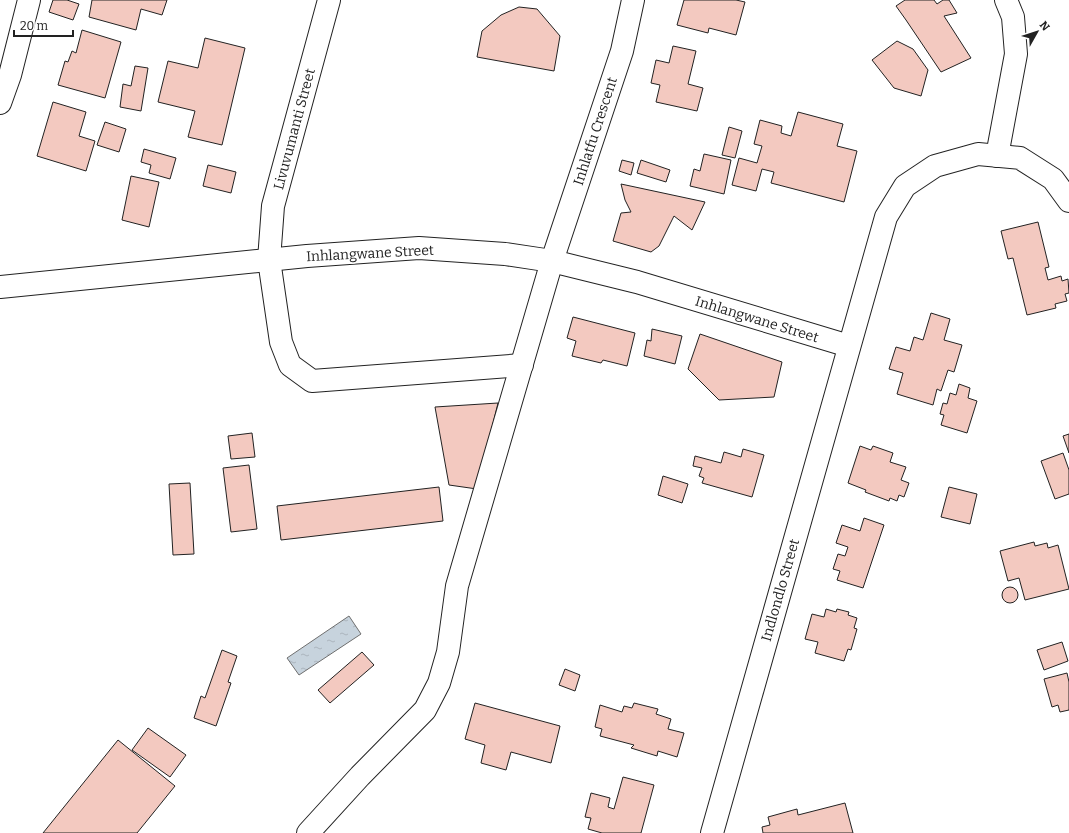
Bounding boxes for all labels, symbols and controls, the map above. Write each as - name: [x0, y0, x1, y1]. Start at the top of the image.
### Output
- scale bar: [14, 12, 73, 38]
- north arrow: [1017, 12, 1057, 52]
- text: 20 m: [20, 19, 49, 33]
- text: N: [1037, 19, 1052, 34]
- street label: Livuvumanti Street: [270, 67, 319, 192]
- street label: Inhlatfu Crescent: [570, 75, 621, 187]
- street label: Inhlangwane Street: [306, 242, 434, 265]
- street label: Inhlangwane Street: [693, 293, 821, 346]
- street label: Indlondlo Street: [758, 537, 803, 643]

